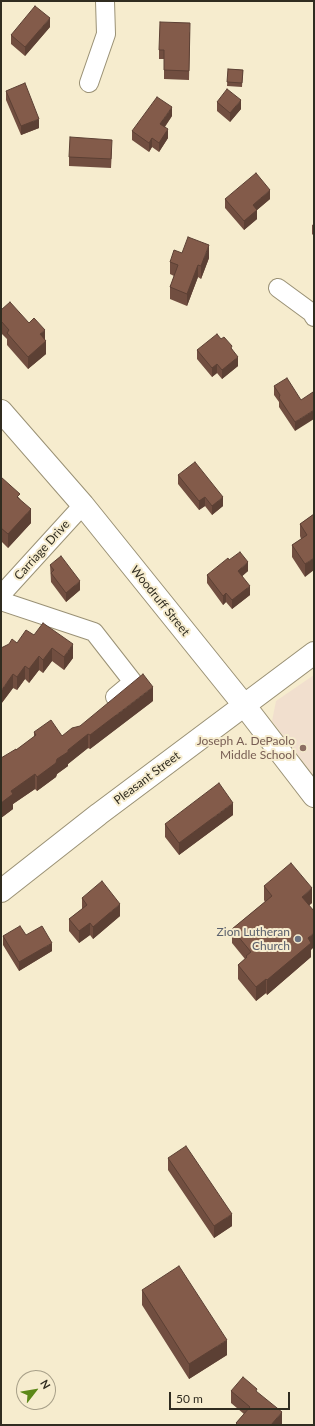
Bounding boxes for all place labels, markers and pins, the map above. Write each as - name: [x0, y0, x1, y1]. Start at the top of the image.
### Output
- place label: Joseph A. DePaolo Middle School: [197, 734, 295, 762]
- marker: Joseph A. DePaolo Middle School: [298, 743, 308, 753]
- place label: Zion Lutheran Church: [217, 925, 290, 953]
- marker: Zion Lutheran Church: [293, 934, 303, 944]

